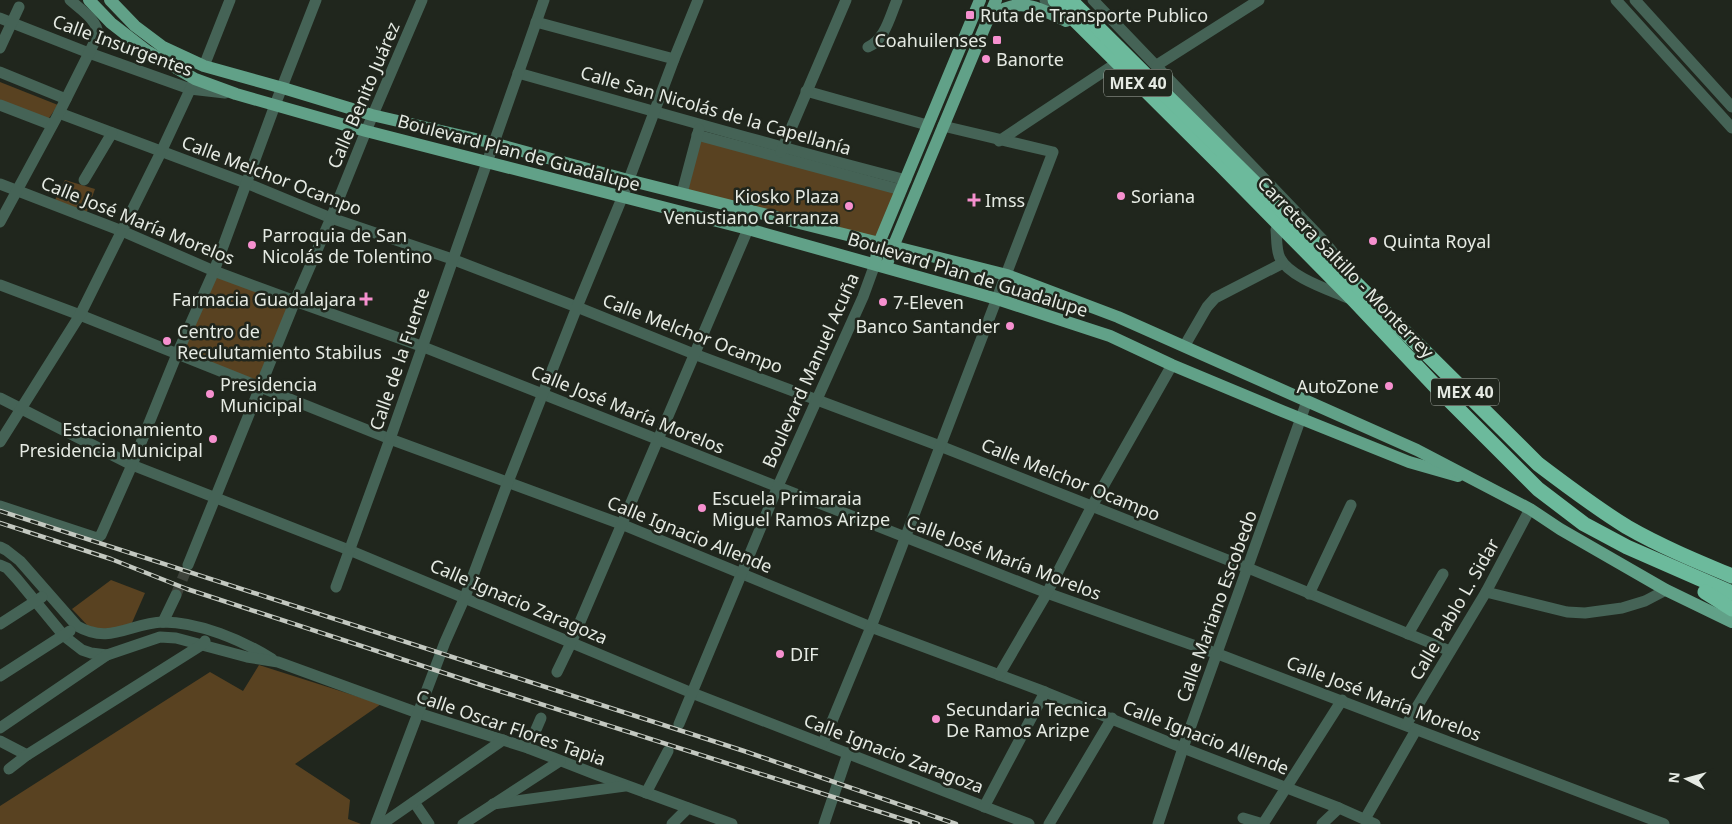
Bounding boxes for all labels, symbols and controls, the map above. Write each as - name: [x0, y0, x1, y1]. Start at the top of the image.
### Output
- place label: Ruta de Transporte Publico: [980, 3, 1208, 27]
- street label: Calle Insurgentes: [50, 9, 196, 81]
- marker: Ruta de Transporte Publico: [964, 9, 976, 21]
- street label: Calle Benito Juárez: [321, 18, 405, 172]
- place label: Coahuilenses: [874, 28, 987, 52]
- marker: Coahuilenses: [991, 34, 1003, 46]
- place label: Banorte: [996, 47, 1064, 71]
- marker: Banorte: [980, 53, 992, 65]
- street label: Calle San Nicolás de la Capellanía: [578, 60, 854, 160]
- road number: MEX 40: [1104, 70, 1172, 96]
- street label: Boulevard Plan de Guadalupe: [395, 108, 643, 196]
- street label: Calle Melchor Ocampo: [179, 130, 365, 220]
- street label: Calle José María Morelos: [38, 170, 238, 270]
- street label: Carretera Saltillo - Monterrey: [1253, 171, 1440, 364]
- place label: Kiosko Plaza Venustiano Carranza: [664, 184, 839, 229]
- place label: Soriana: [1131, 184, 1195, 208]
- place label: Imss: [985, 188, 1025, 212]
- marker: Soriana: [1115, 190, 1127, 202]
- marker: Imss: [967, 193, 981, 207]
- marker: Kiosko Plaza Venustiano Carranza: [843, 200, 855, 212]
- place label: Parroquia de San Nicolás de Tolentino: [262, 223, 433, 268]
- street label: Boulevard Plan de Guadalupe: [845, 226, 1091, 322]
- place label: Quinta Royal: [1383, 229, 1491, 253]
- marker: Quinta Royal: [1367, 235, 1379, 247]
- marker: Parroquia de San Nicolás de Tolentino: [246, 239, 258, 251]
- street label: Boulevard Manuel Acuña: [756, 269, 864, 471]
- street label: Calle de la Fuente: [363, 285, 435, 433]
- place label: Farmacia Guadalajara: [172, 287, 356, 311]
- street label: Calle Melchor Ocampo: [600, 288, 786, 378]
- place label: 7-Eleven: [893, 290, 964, 314]
- marker: Farmacia Guadalajara: [360, 293, 372, 305]
- marker: 7-Eleven: [877, 296, 889, 308]
- place label: Banco Santander: [855, 314, 1001, 338]
- place label: Centro de Reculutamiento Stabilus: [177, 319, 382, 364]
- marker: Banco Santander: [1004, 320, 1016, 332]
- marker: Centro de Reculutamiento Stabilus: [161, 335, 173, 347]
- street label: Calle José María Morelos: [528, 359, 728, 459]
- place label: Presidencia Municipal: [220, 372, 317, 417]
- place label: AutoZone: [1297, 374, 1379, 398]
- road number: MEX 40: [1431, 378, 1499, 406]
- marker: AutoZone: [1383, 380, 1395, 392]
- marker: Presidencia Municipal: [204, 388, 216, 400]
- place label: Estacionamiento Presidencia Municipal: [19, 417, 203, 462]
- street label: Calle Melchor Ocampo: [978, 432, 1164, 526]
- marker: Estacionamiento Presidencia Municipal: [207, 433, 219, 445]
- place label: Escuela Primaraia Miguel Ramos Arizpe: [712, 486, 890, 531]
- street label: Calle Ignacio Allende: [604, 490, 776, 578]
- marker: Escuela Primaraia Miguel Ramos Arizpe: [696, 502, 708, 514]
- street label: Calle Mariano Escobedo: [1170, 507, 1262, 705]
- street label: Calle José María Morelos: [903, 509, 1105, 605]
- street label: Calle Pablo L. Sidar: [1404, 533, 1505, 684]
- street label: Calle Ignacio Zaragoza: [427, 553, 611, 649]
- place label: DIF: [790, 642, 819, 666]
- marker: DIF: [774, 648, 786, 660]
- street label: Calle José María Morelos: [1283, 650, 1485, 746]
- street label: Calle Oscar Flores Tapia: [413, 683, 609, 771]
- street label: Calle Ignacio Allende: [1119, 694, 1293, 780]
- place label: Secundaria Tecnica De Ramos Arizpe: [946, 697, 1107, 742]
- street label: Calle Ignacio Zaragoza: [801, 708, 987, 798]
- marker: Secundaria Tecnica De Ramos Arizpe: [930, 713, 942, 725]
- north arrow: [1662, 754, 1712, 804]
- text: N: [1664, 771, 1684, 784]

